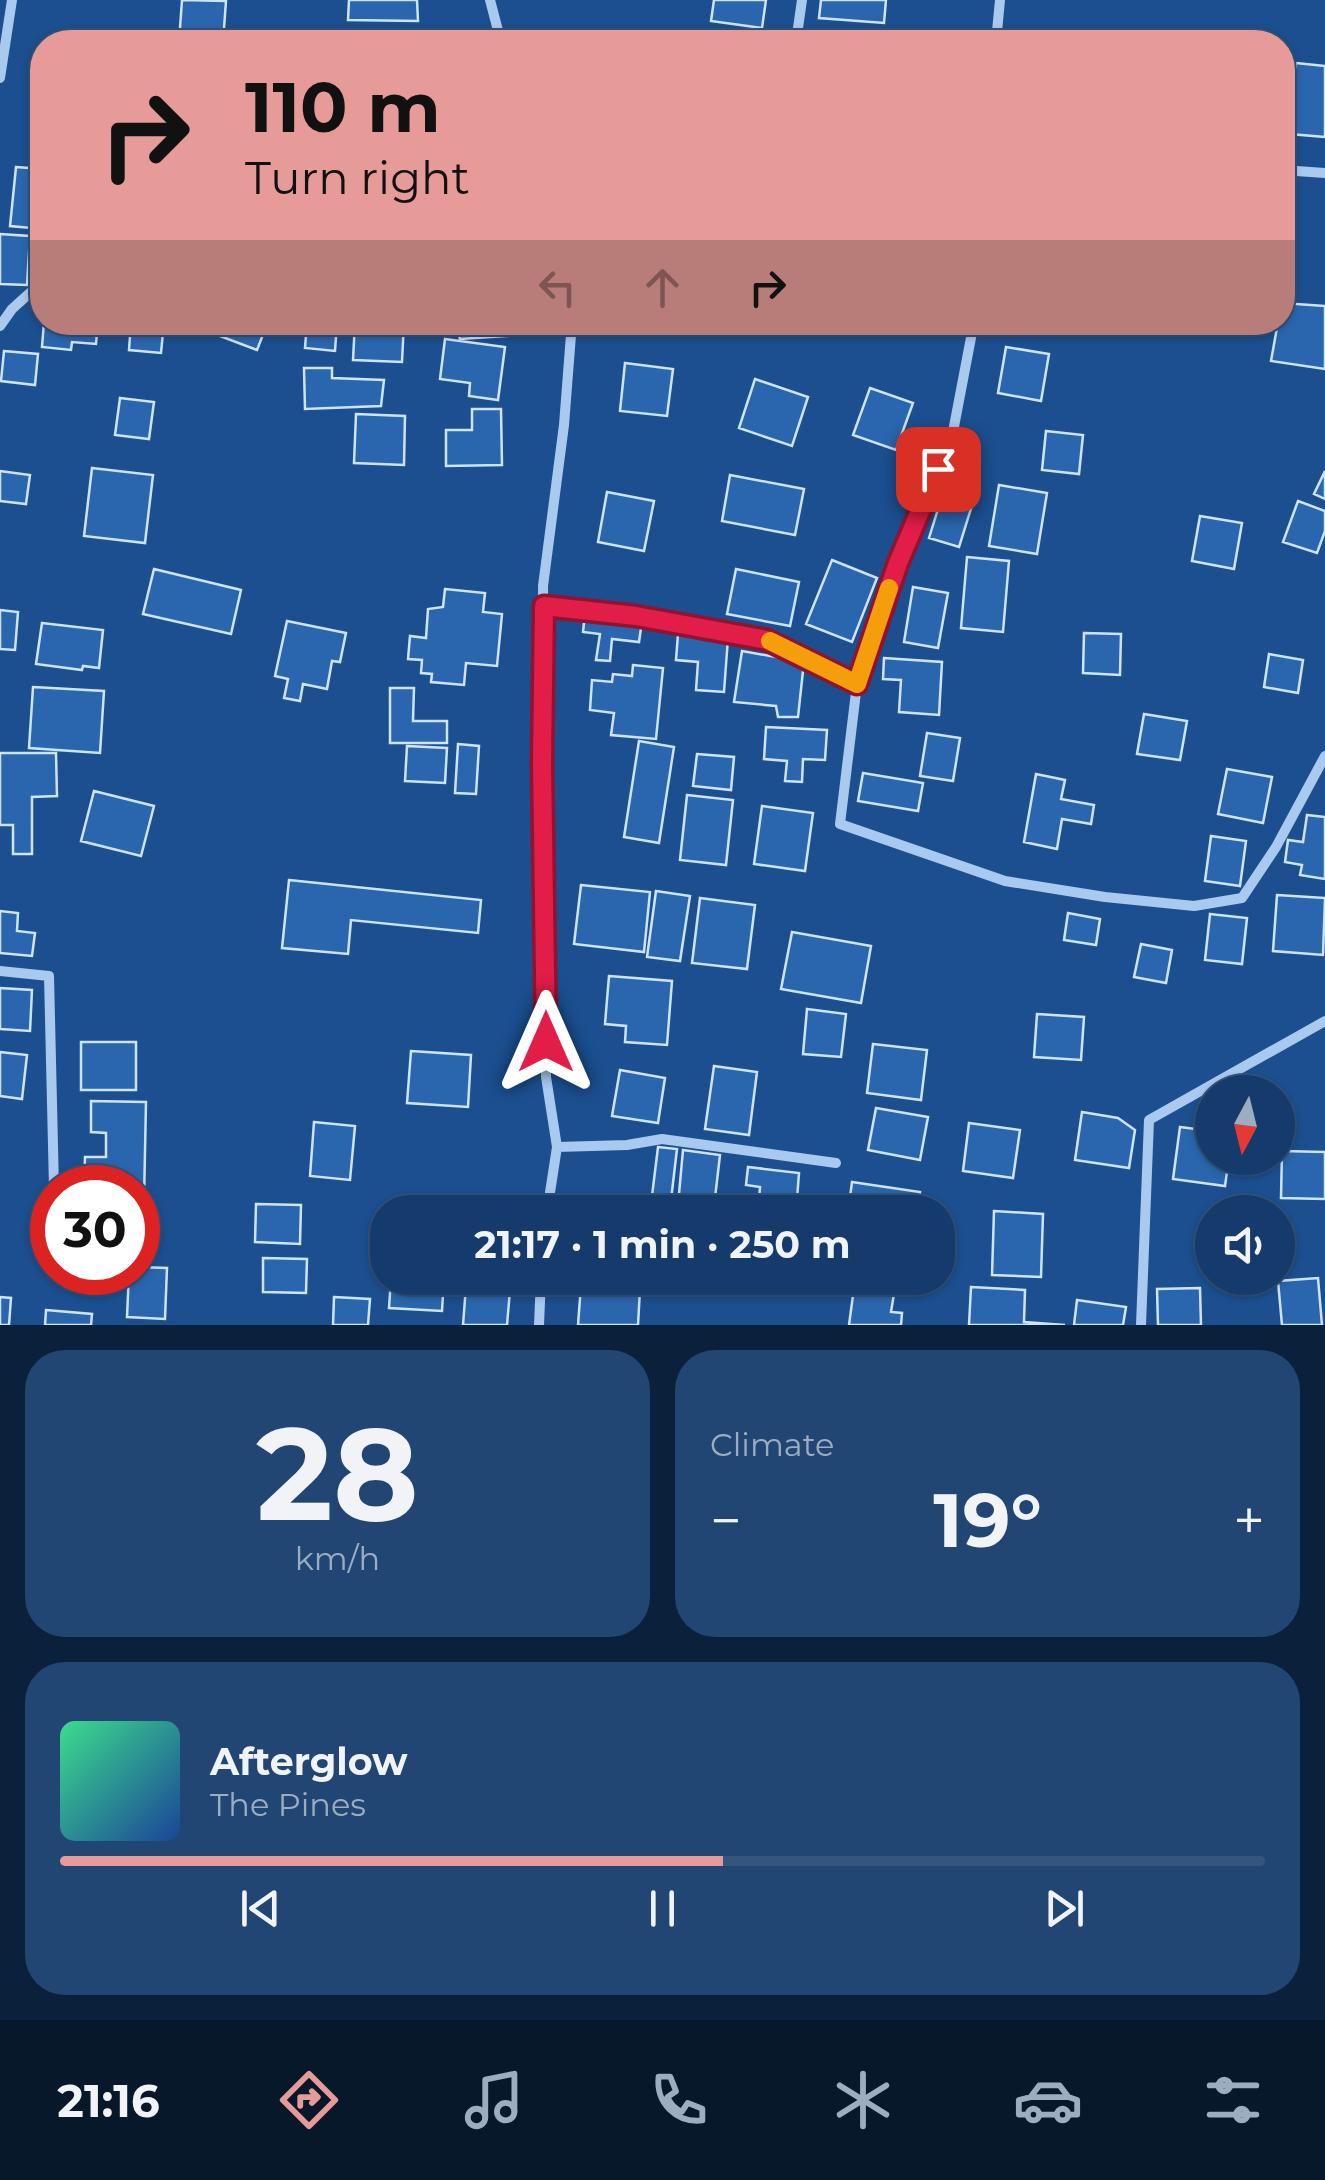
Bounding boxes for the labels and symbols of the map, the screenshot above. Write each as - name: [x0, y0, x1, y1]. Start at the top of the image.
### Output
- pin: [896, 427, 981, 512]
- position arrow: [494, 990, 598, 1094]
- north arrow: [1195, 1075, 1295, 1175]
- speed limit sign: 30: [30, 1165, 160, 1295]

